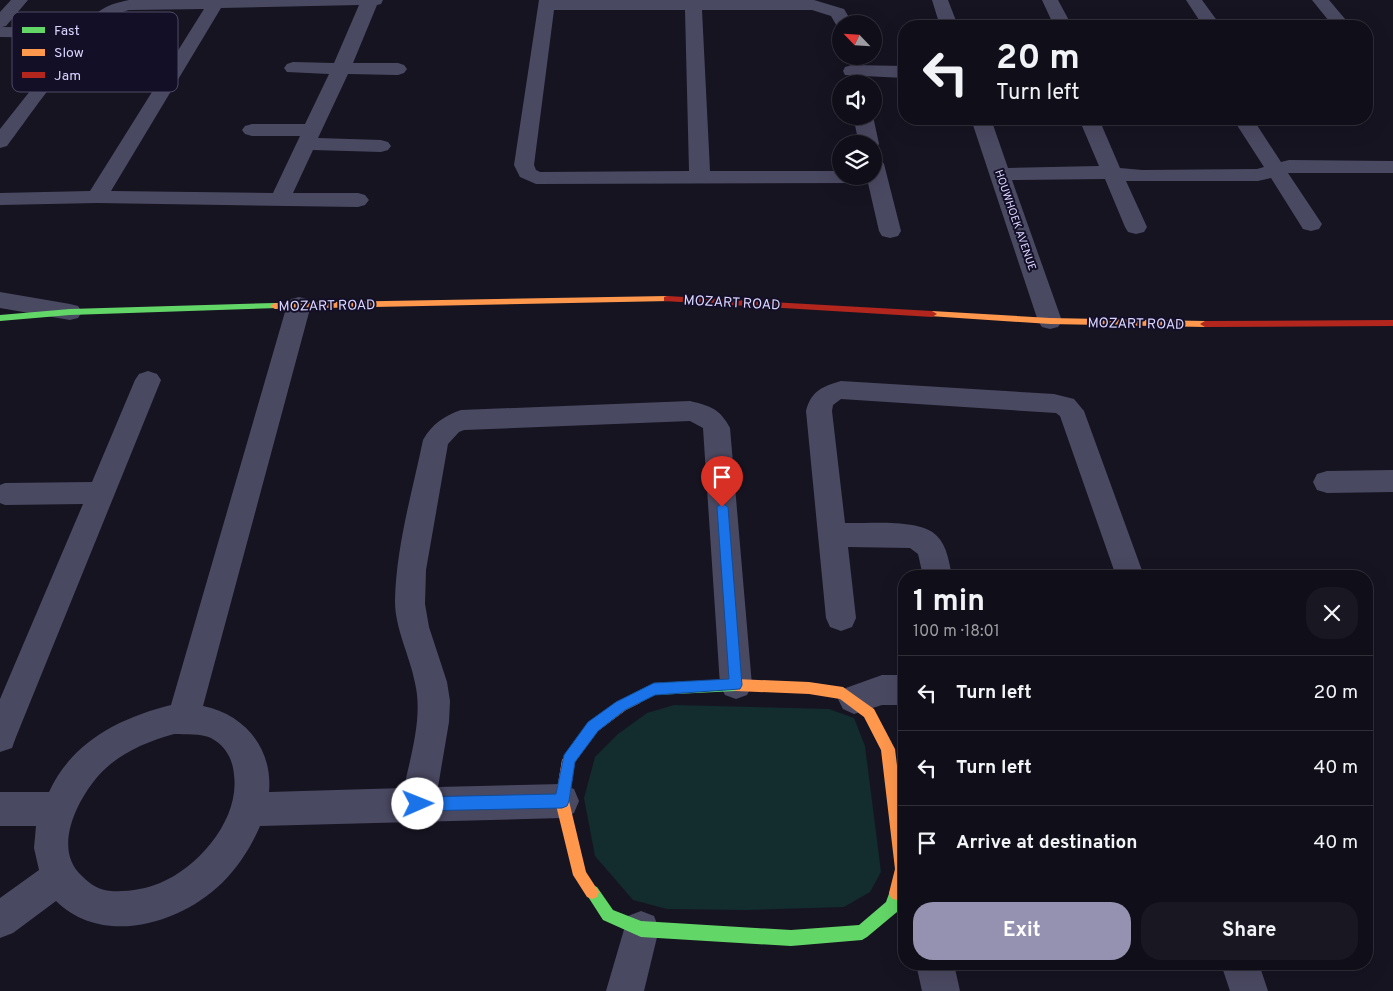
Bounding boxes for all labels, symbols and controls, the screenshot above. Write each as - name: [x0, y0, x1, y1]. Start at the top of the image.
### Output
- legend: [12, 12, 178, 92]
- north arrow: [832, 15, 882, 65]
- map controls: [832, 15, 882, 185]
- text: Fast: [54, 23, 80, 40]
- text: 20 m: [996, 37, 1080, 81]
- icon: left: [913, 40, 978, 105]
- text: Slow: [54, 45, 84, 62]
- text: Jam: [54, 68, 81, 85]
- button: sound: [832, 75, 882, 125]
- text: Turn left: [996, 80, 1079, 107]
- button: layers: [832, 135, 882, 185]
- street label: HOUWHOEK AVENUE: [991, 168, 1039, 273]
- street label: MOZART ROAD: [683, 292, 781, 315]
- street label: MOZART ROAD: [278, 297, 376, 316]
- street label: MOZART ROAD: [1087, 315, 1185, 334]
- pin: [701, 456, 743, 507]
- icon: arrive: [708, 463, 736, 491]
- text: 1 min: [913, 584, 985, 621]
- button: close: [1306, 587, 1358, 639]
- text: 100 m · 18:01: [913, 622, 1000, 642]
- icon: left: [913, 679, 941, 707]
- text: Turn left: [956, 681, 1032, 705]
- text: 20 m: [1314, 681, 1358, 705]
- icon: left: [913, 754, 941, 782]
- text: Turn left: [956, 756, 1032, 780]
- text: 40 m: [1313, 756, 1358, 780]
- position arrow: [391, 777, 443, 829]
- icon: arrive: [913, 829, 941, 857]
- text: Arrive at destination: [956, 831, 1137, 855]
- text: 40 m: [1313, 831, 1358, 855]
- button: Exit: [913, 902, 1131, 960]
- button: Share: [1141, 902, 1358, 960]

